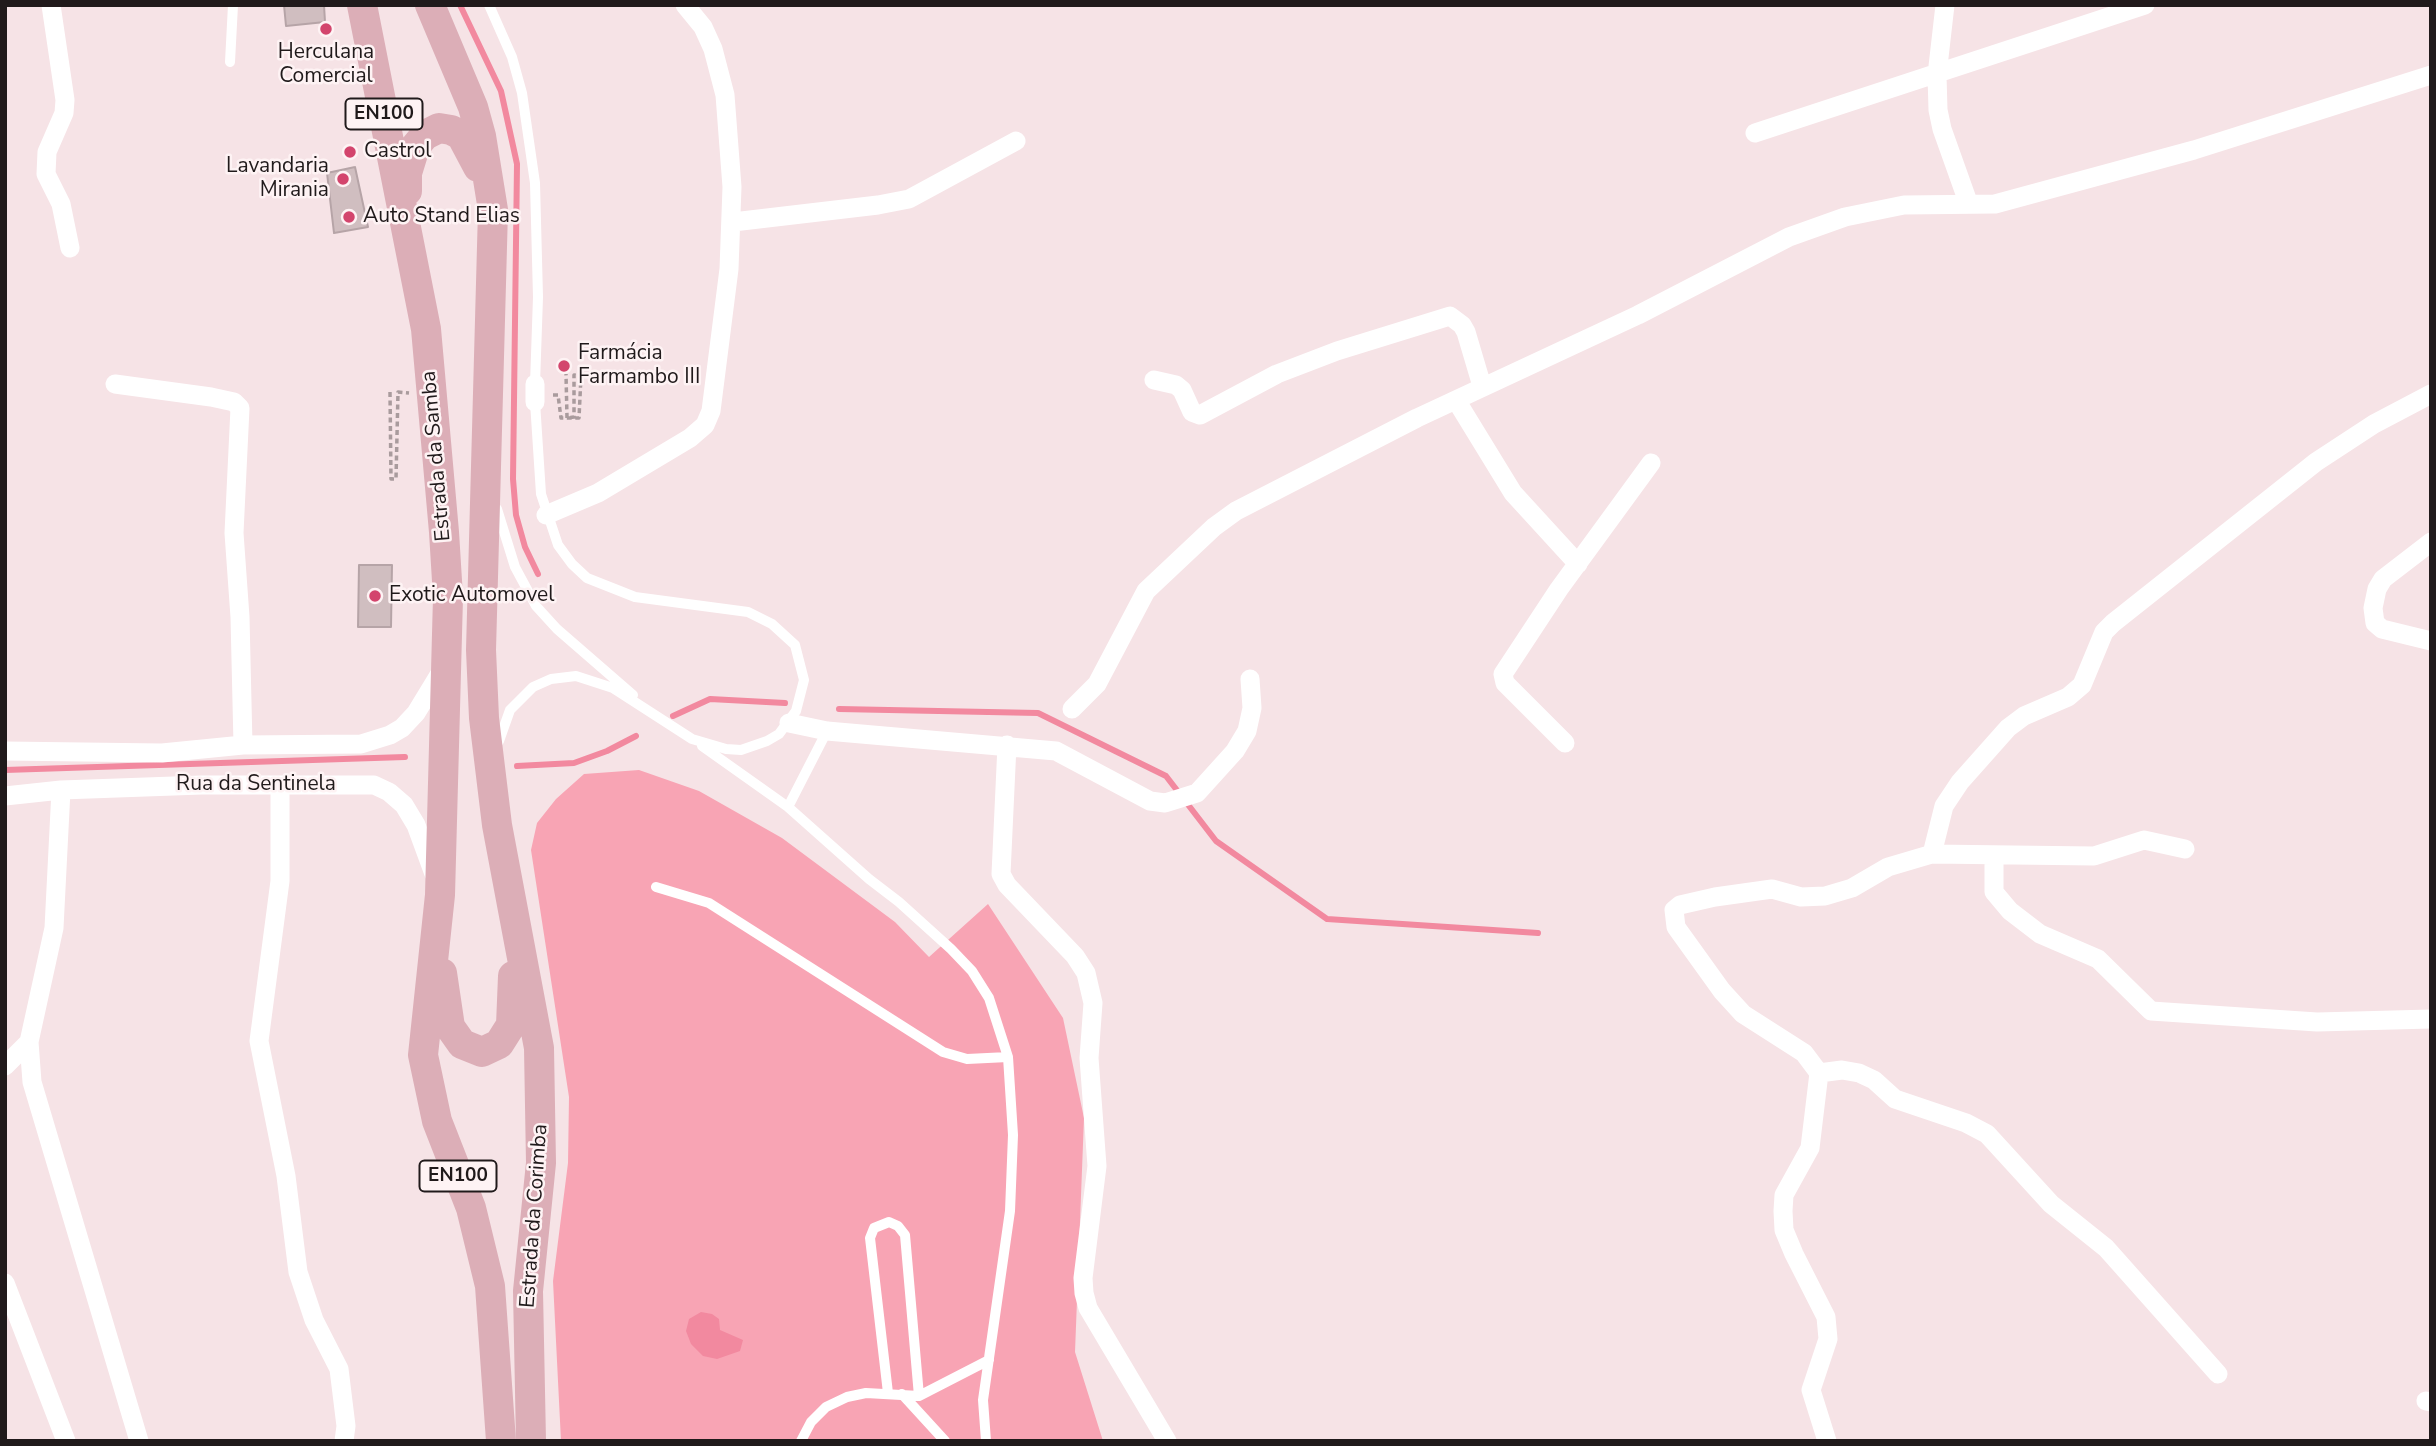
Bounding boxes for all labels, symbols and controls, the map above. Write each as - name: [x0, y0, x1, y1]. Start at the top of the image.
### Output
- marker: Herculana Comercial: [318, 21, 334, 37]
- place label: Herculana Comercial: [278, 40, 374, 90]
- road number: EN100: [346, 98, 422, 130]
- place label: Castrol: [364, 139, 432, 165]
- marker: Castrol: [342, 144, 358, 160]
- place label: Lavandaria Mirania: [226, 154, 329, 204]
- marker: Lavandaria Mirania: [335, 171, 351, 187]
- place label: Auto Stand Elias: [363, 204, 520, 230]
- marker: Auto Stand Elias: [341, 209, 357, 225]
- place label: Farmácia Farmambo III: [578, 341, 700, 391]
- marker: Farmácia Farmambo III: [556, 358, 572, 374]
- street label: Estrada da Samba: [417, 370, 457, 542]
- place label: Exotic Automovel: [389, 583, 554, 609]
- marker: Exotic Automovel: [367, 588, 383, 604]
- street label: Rua da Sentinela: [176, 772, 336, 798]
- street label: Estrada da Corimba: [516, 1123, 554, 1309]
- road number: EN100: [420, 1160, 496, 1192]

